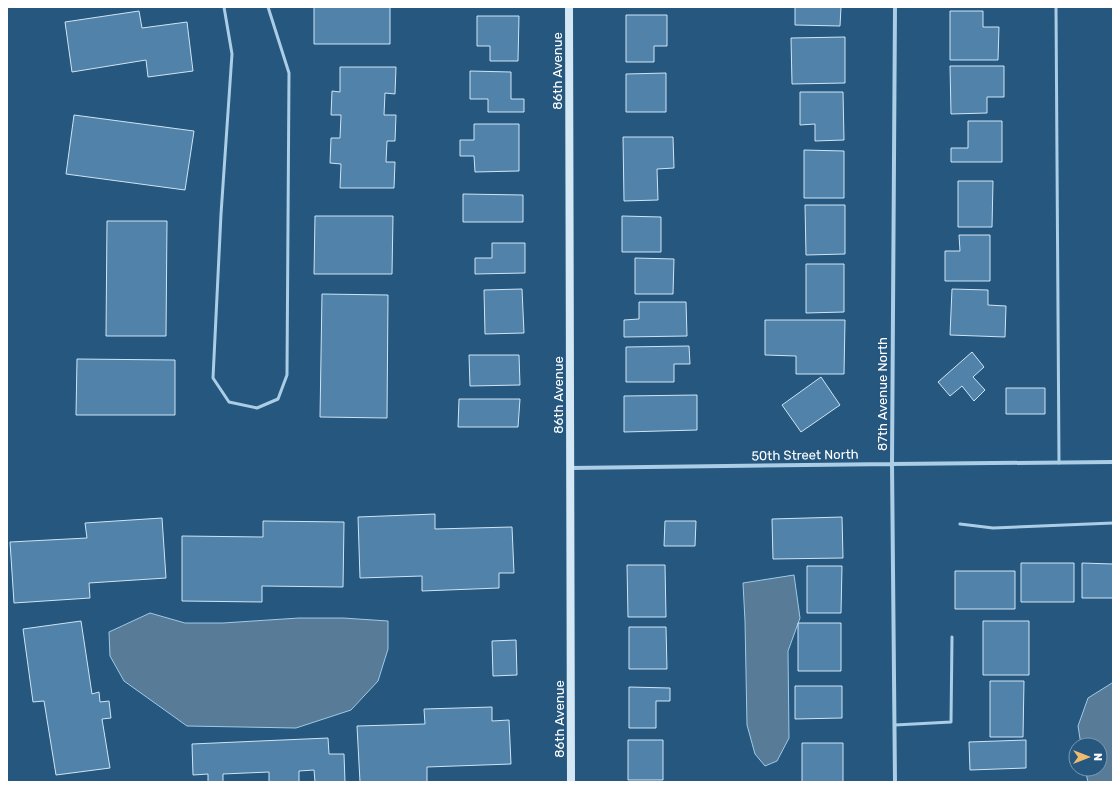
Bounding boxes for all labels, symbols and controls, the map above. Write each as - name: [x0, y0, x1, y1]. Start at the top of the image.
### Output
- street label: 86th Avenue: [550, 32, 565, 110]
- street label: 87th Avenue North: [875, 337, 890, 451]
- street label: 86th Avenue: [551, 356, 566, 434]
- street label: 50th Street North: [751, 447, 859, 463]
- street label: 86th Avenue: [552, 680, 567, 758]
- north arrow: [1068, 737, 1108, 777]
- text: N: [1091, 753, 1104, 761]

